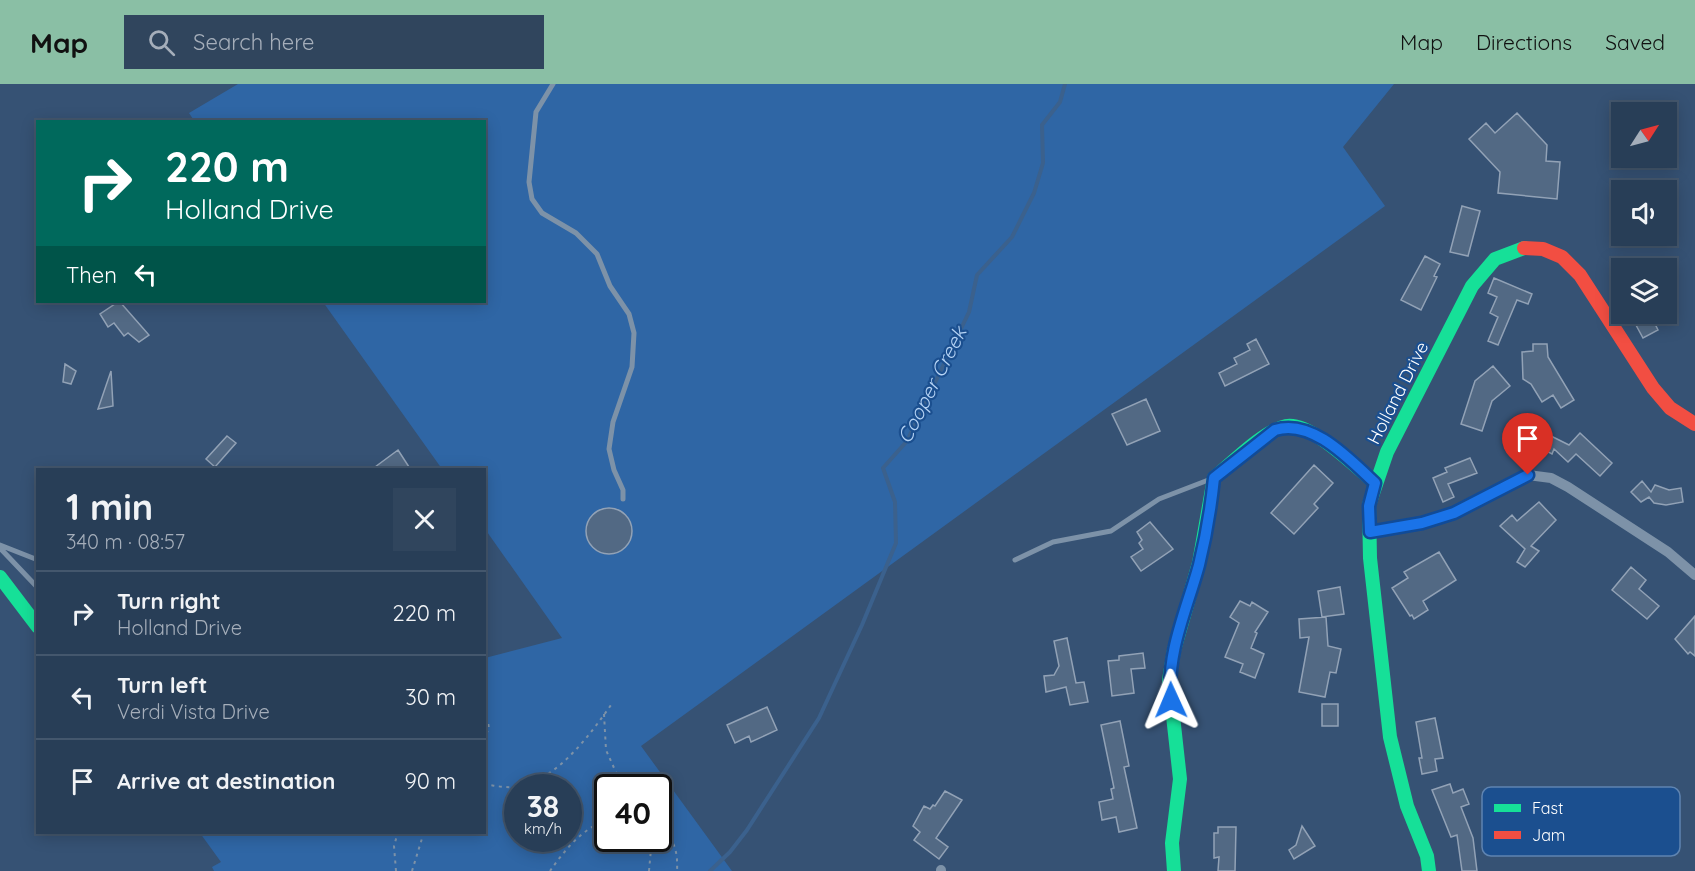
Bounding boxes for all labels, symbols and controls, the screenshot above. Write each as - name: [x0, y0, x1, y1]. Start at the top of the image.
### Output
- search box: [124, 15, 544, 69]
- text: Map: [30, 25, 88, 60]
- icon: search: [145, 26, 178, 59]
- text: Search here: [193, 28, 315, 56]
- text: Map: [1400, 29, 1443, 55]
- text: Directions: [1476, 29, 1572, 55]
- text: Saved: [1605, 29, 1665, 55]
- north arrow: [1611, 102, 1677, 168]
- map controls: [1611, 102, 1677, 324]
- text: 220 m: [165, 140, 289, 193]
- icon: right: [66, 144, 144, 222]
- button: sound: [1611, 180, 1677, 246]
- text: Holland Drive: [165, 192, 334, 226]
- icon: left: [129, 258, 162, 291]
- button: layers: [1611, 258, 1677, 324]
- text: Then: [66, 261, 117, 289]
- water label: Cooper Creek: [891, 320, 973, 447]
- street label: Holland Drive: [1362, 337, 1433, 448]
- pin: [1502, 413, 1553, 475]
- icon: arrive: [1511, 422, 1544, 455]
- text: 1 min: [66, 484, 153, 529]
- button: close: [393, 488, 456, 551]
- text: 340 m · 08:57: [66, 529, 185, 554]
- text: Turn right: [117, 587, 221, 615]
- icon: right: [66, 597, 99, 630]
- text: 220 m: [392, 599, 456, 627]
- text: Holland Drive: [117, 615, 242, 640]
- position arrow: [1139, 668, 1203, 732]
- text: Turn left: [117, 671, 207, 699]
- icon: left: [66, 681, 99, 714]
- text: 30 m: [405, 683, 456, 711]
- text: Verdi Vista Drive: [117, 699, 270, 724]
- icon: arrive: [66, 765, 99, 798]
- text: Arrive at destination: [117, 767, 335, 795]
- text: 90 m: [405, 767, 456, 795]
- speed limit sign: 40: [594, 774, 672, 852]
- text: 38: [527, 787, 559, 825]
- legend: [1482, 787, 1680, 856]
- text: Fast: [1532, 798, 1563, 818]
- text: km/h: [524, 819, 562, 838]
- text: Jam: [1532, 825, 1565, 845]

